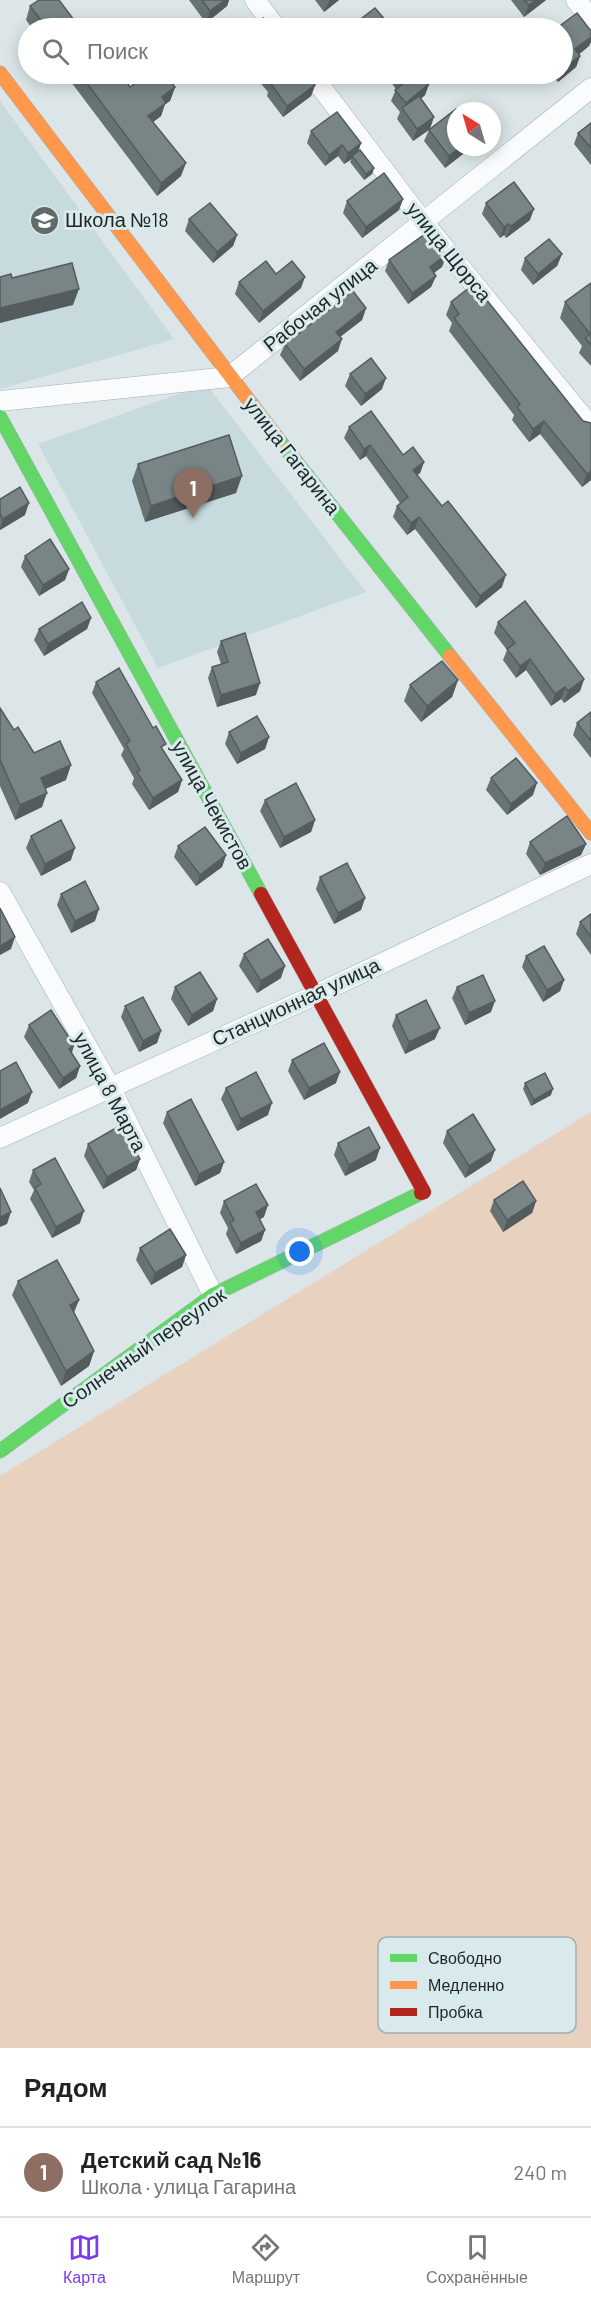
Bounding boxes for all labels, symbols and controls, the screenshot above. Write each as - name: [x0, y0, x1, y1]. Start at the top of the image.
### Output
- search box: [18, 18, 573, 84]
- icon: search: [39, 35, 72, 68]
- text: Поиск: [87, 37, 148, 63]
- north arrow: [447, 102, 501, 156]
- street label: улица Щорса: [402, 197, 498, 307]
- school or university icon: Школа №18: [28, 204, 60, 236]
- place label: Школа №18: [65, 207, 169, 231]
- street label: Рабочая улица: [258, 252, 382, 356]
- street label: улица Гагарина: [240, 392, 347, 520]
- pin: 1: [174, 468, 212, 518]
- street label: улица Чекистов: [167, 736, 258, 873]
- street label: Станционная улица: [208, 951, 384, 1050]
- street label: улица 8 Марта: [69, 1028, 153, 1156]
- your location: [285, 1237, 314, 1266]
- street label: Солнечный переулок: [57, 1281, 230, 1413]
- legend: [378, 1937, 576, 2033]
- text: Свободно: [428, 1948, 502, 1967]
- text: Медленно: [428, 1975, 504, 1994]
- text: Пробка: [428, 2002, 483, 2021]
- text: Рядом: [24, 2071, 107, 2102]
- text: Детский сад №16: [81, 2146, 261, 2172]
- text: 1: [40, 2160, 47, 2184]
- text: 240 m: [513, 2160, 567, 2184]
- text: Школа · улица Гагарина: [81, 2174, 296, 2198]
- tab: Карта: [63, 2231, 106, 2287]
- tab: Маршрут: [232, 2231, 300, 2287]
- tab: Сохранённые: [426, 2231, 528, 2287]

